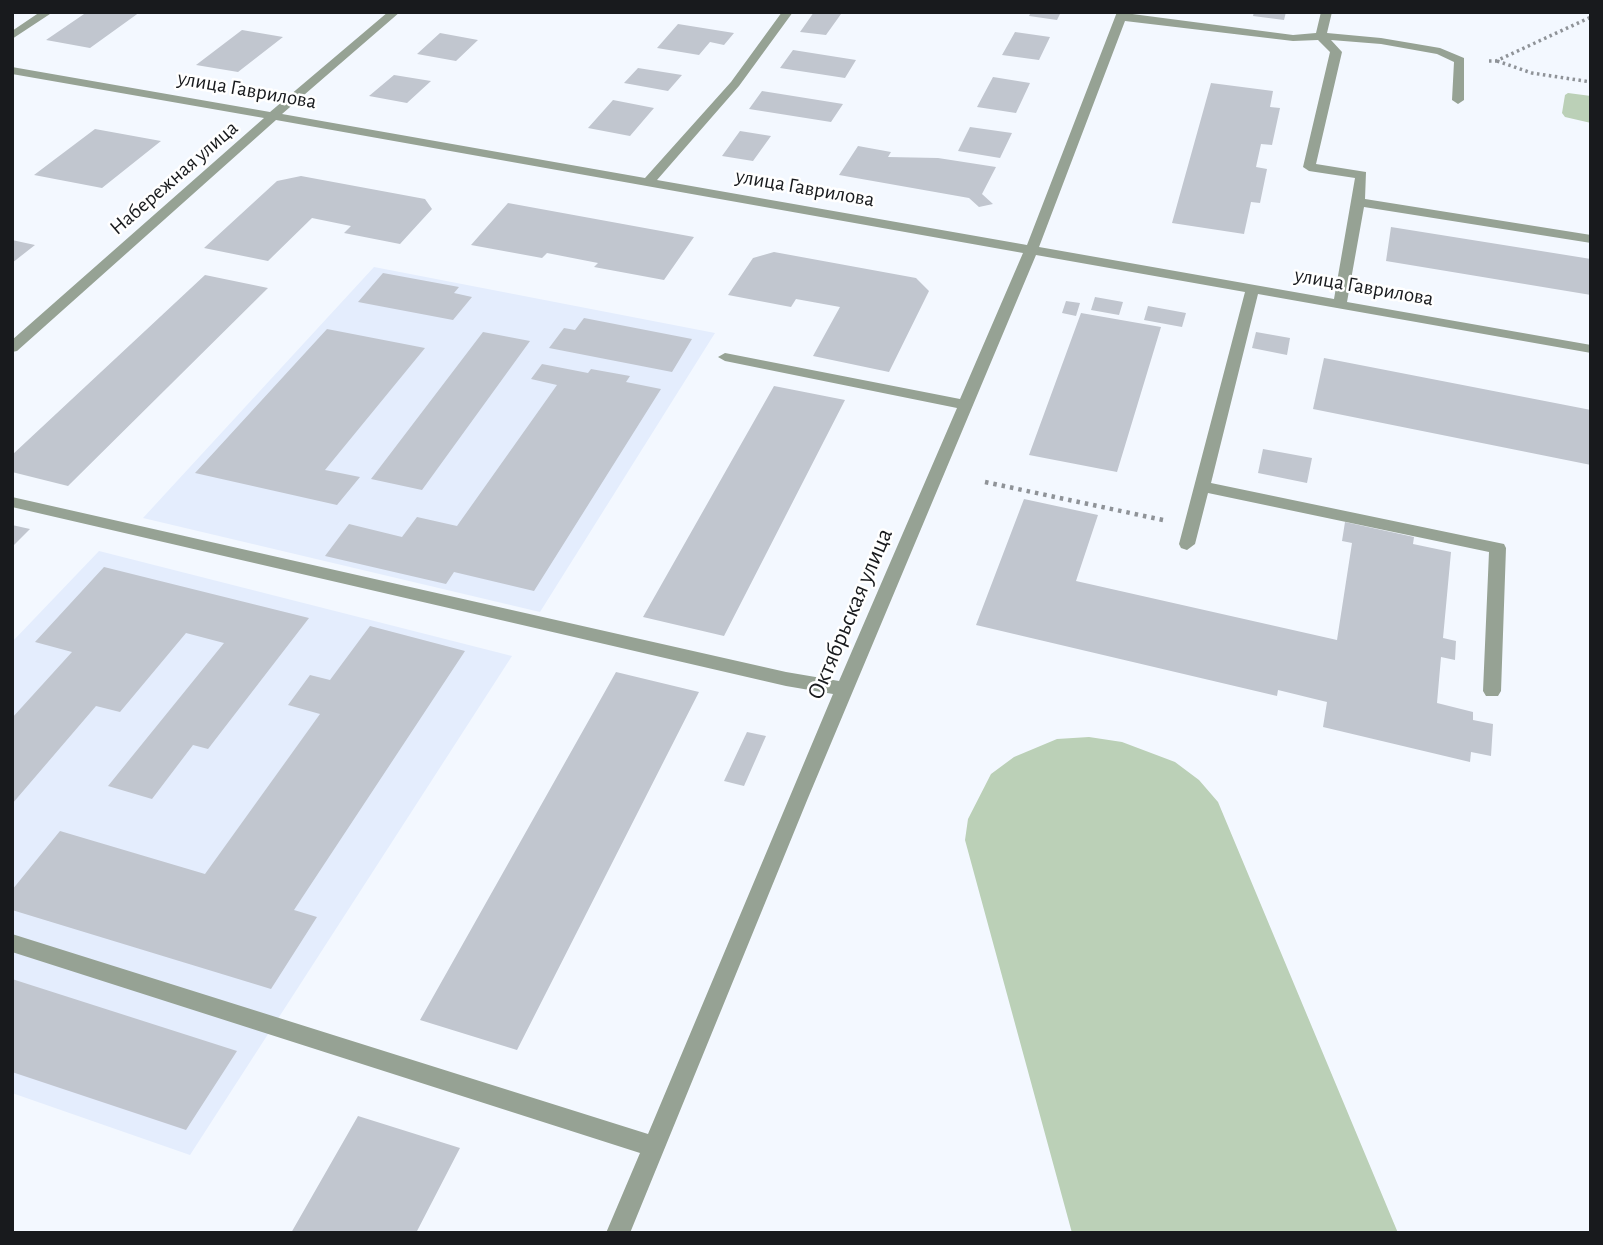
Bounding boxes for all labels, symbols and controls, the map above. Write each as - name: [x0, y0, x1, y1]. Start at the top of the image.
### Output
- street label: улица Гаврилова: [176, 65, 318, 115]
- street label: Набережная улица: [105, 115, 243, 241]
- street label: улица Гаврилова: [734, 163, 876, 213]
- street label: улица Гаврилова: [1293, 262, 1435, 312]
- street label: Октябрьская улица: [801, 524, 899, 704]

